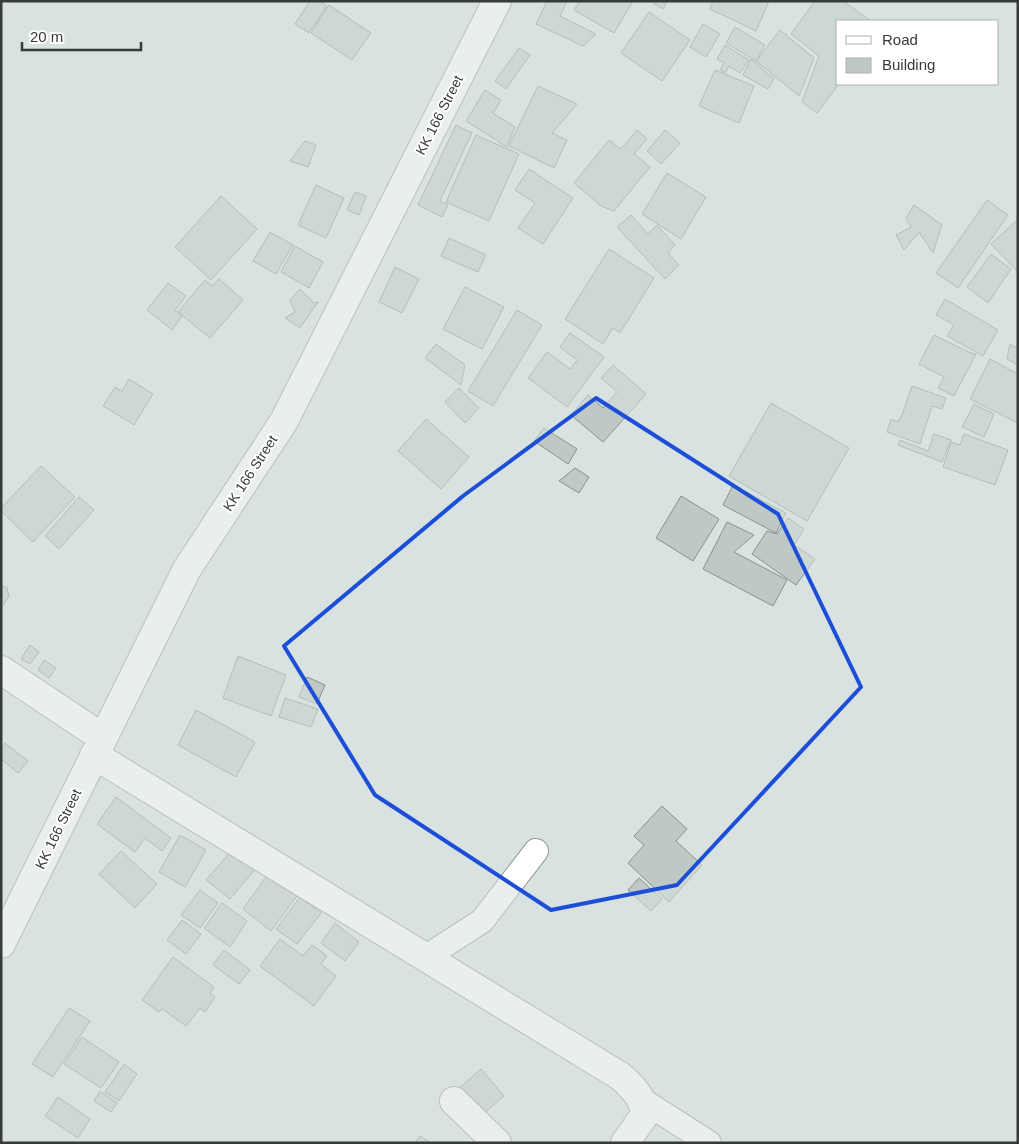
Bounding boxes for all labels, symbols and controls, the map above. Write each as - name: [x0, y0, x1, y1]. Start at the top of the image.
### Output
- scale bar: [22, 20, 141, 52]
- legend: [836, 20, 999, 85]
- text: 20 m: [30, 28, 63, 45]
- text: Road: [882, 31, 918, 48]
- text: Building: [882, 56, 935, 73]
- street label: KK 166 Street: [412, 72, 466, 157]
- street label: KK 166 Street: [220, 432, 281, 514]
- street label: KK 166 Street: [32, 786, 84, 872]

